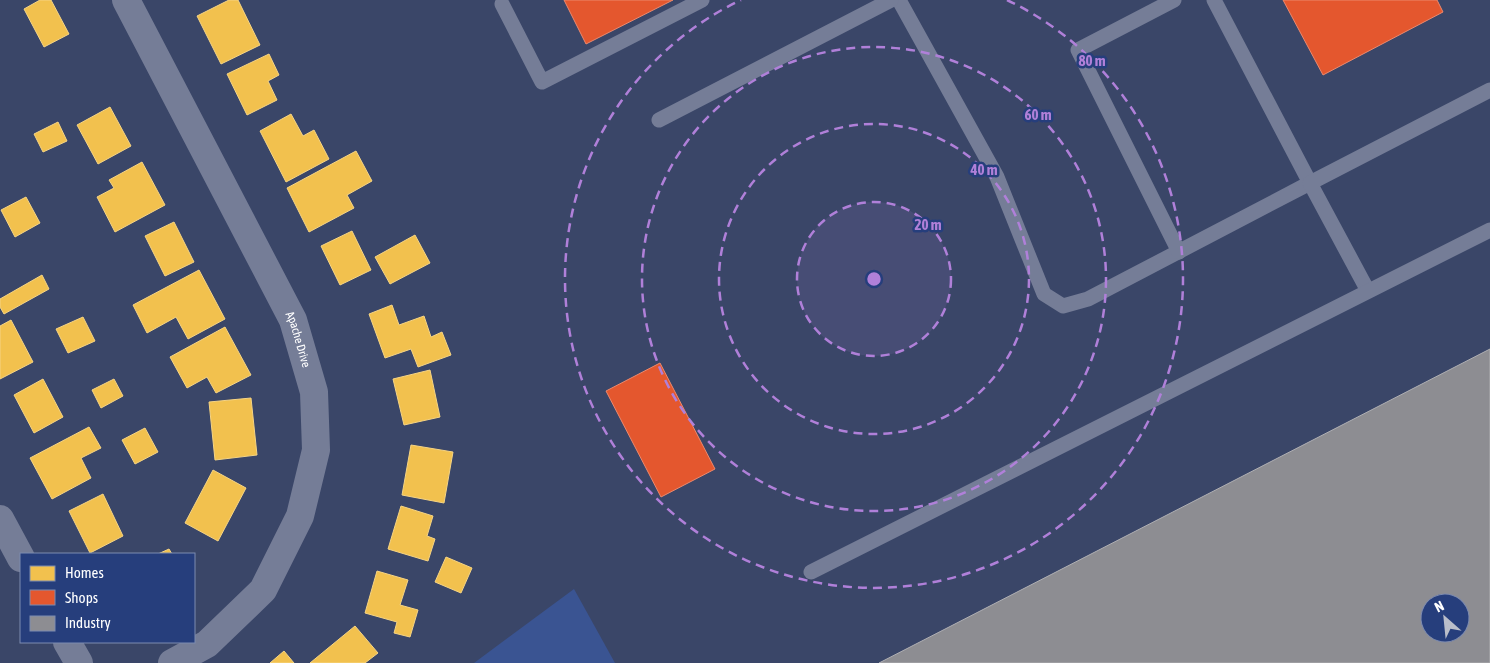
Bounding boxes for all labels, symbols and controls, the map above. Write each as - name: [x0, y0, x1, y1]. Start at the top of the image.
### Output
- text: 80 m: [1079, 52, 1106, 69]
- text: 60 m: [1025, 106, 1052, 123]
- text: 40 m: [970, 161, 998, 178]
- text: 20 m: [915, 216, 942, 233]
- centre of rings: [865, 270, 883, 288]
- street label: Apache Drive: [283, 309, 313, 369]
- legend: [20, 553, 195, 643]
- text: Homes: [65, 564, 104, 581]
- text: Shops: [65, 589, 98, 606]
- north arrow: [1420, 593, 1470, 643]
- text: N: [1432, 597, 1446, 615]
- text: Industry: [65, 614, 111, 631]

